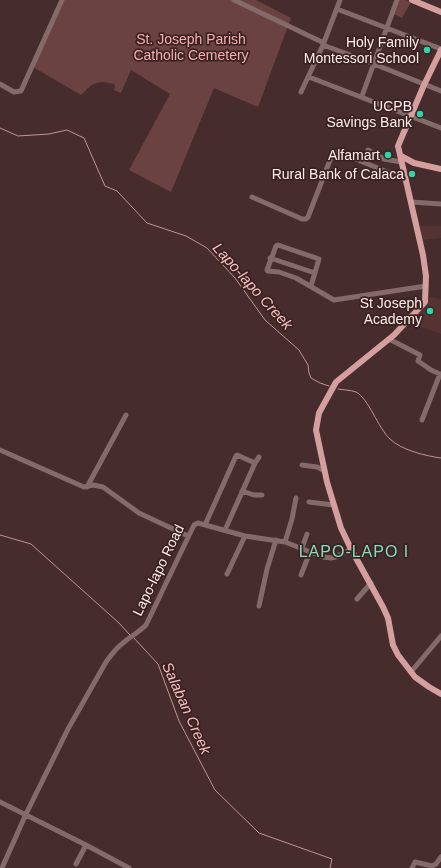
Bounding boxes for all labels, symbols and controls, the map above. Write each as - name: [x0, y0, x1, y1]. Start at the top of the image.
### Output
- park label: St. Joseph Parish Catholic Cemetery: [133, 31, 249, 63]
- place label: Holy Family Montessori School: [304, 34, 419, 66]
- marker: Holy Family Montessori School: [422, 45, 432, 55]
- place label: UCPB Savings Bank: [326, 98, 413, 130]
- marker: UCPB Savings Bank: [415, 109, 425, 119]
- place label: Alfamart: [328, 147, 380, 163]
- marker: Alfamart: [383, 150, 393, 160]
- place label: Rural Bank of Calaca: [272, 166, 404, 182]
- marker: Rural Bank of Calaca: [407, 169, 417, 179]
- water label: Lapo-lapo Creek: [210, 239, 297, 334]
- place label: St Joseph Academy: [360, 295, 422, 327]
- marker: St Joseph Academy: [425, 306, 435, 316]
- street label: Lapo-lapo Road: [129, 522, 187, 618]
- district label: LAPO-LAPO I: [299, 543, 409, 560]
- water label: Salaban Creek: [159, 659, 216, 758]

